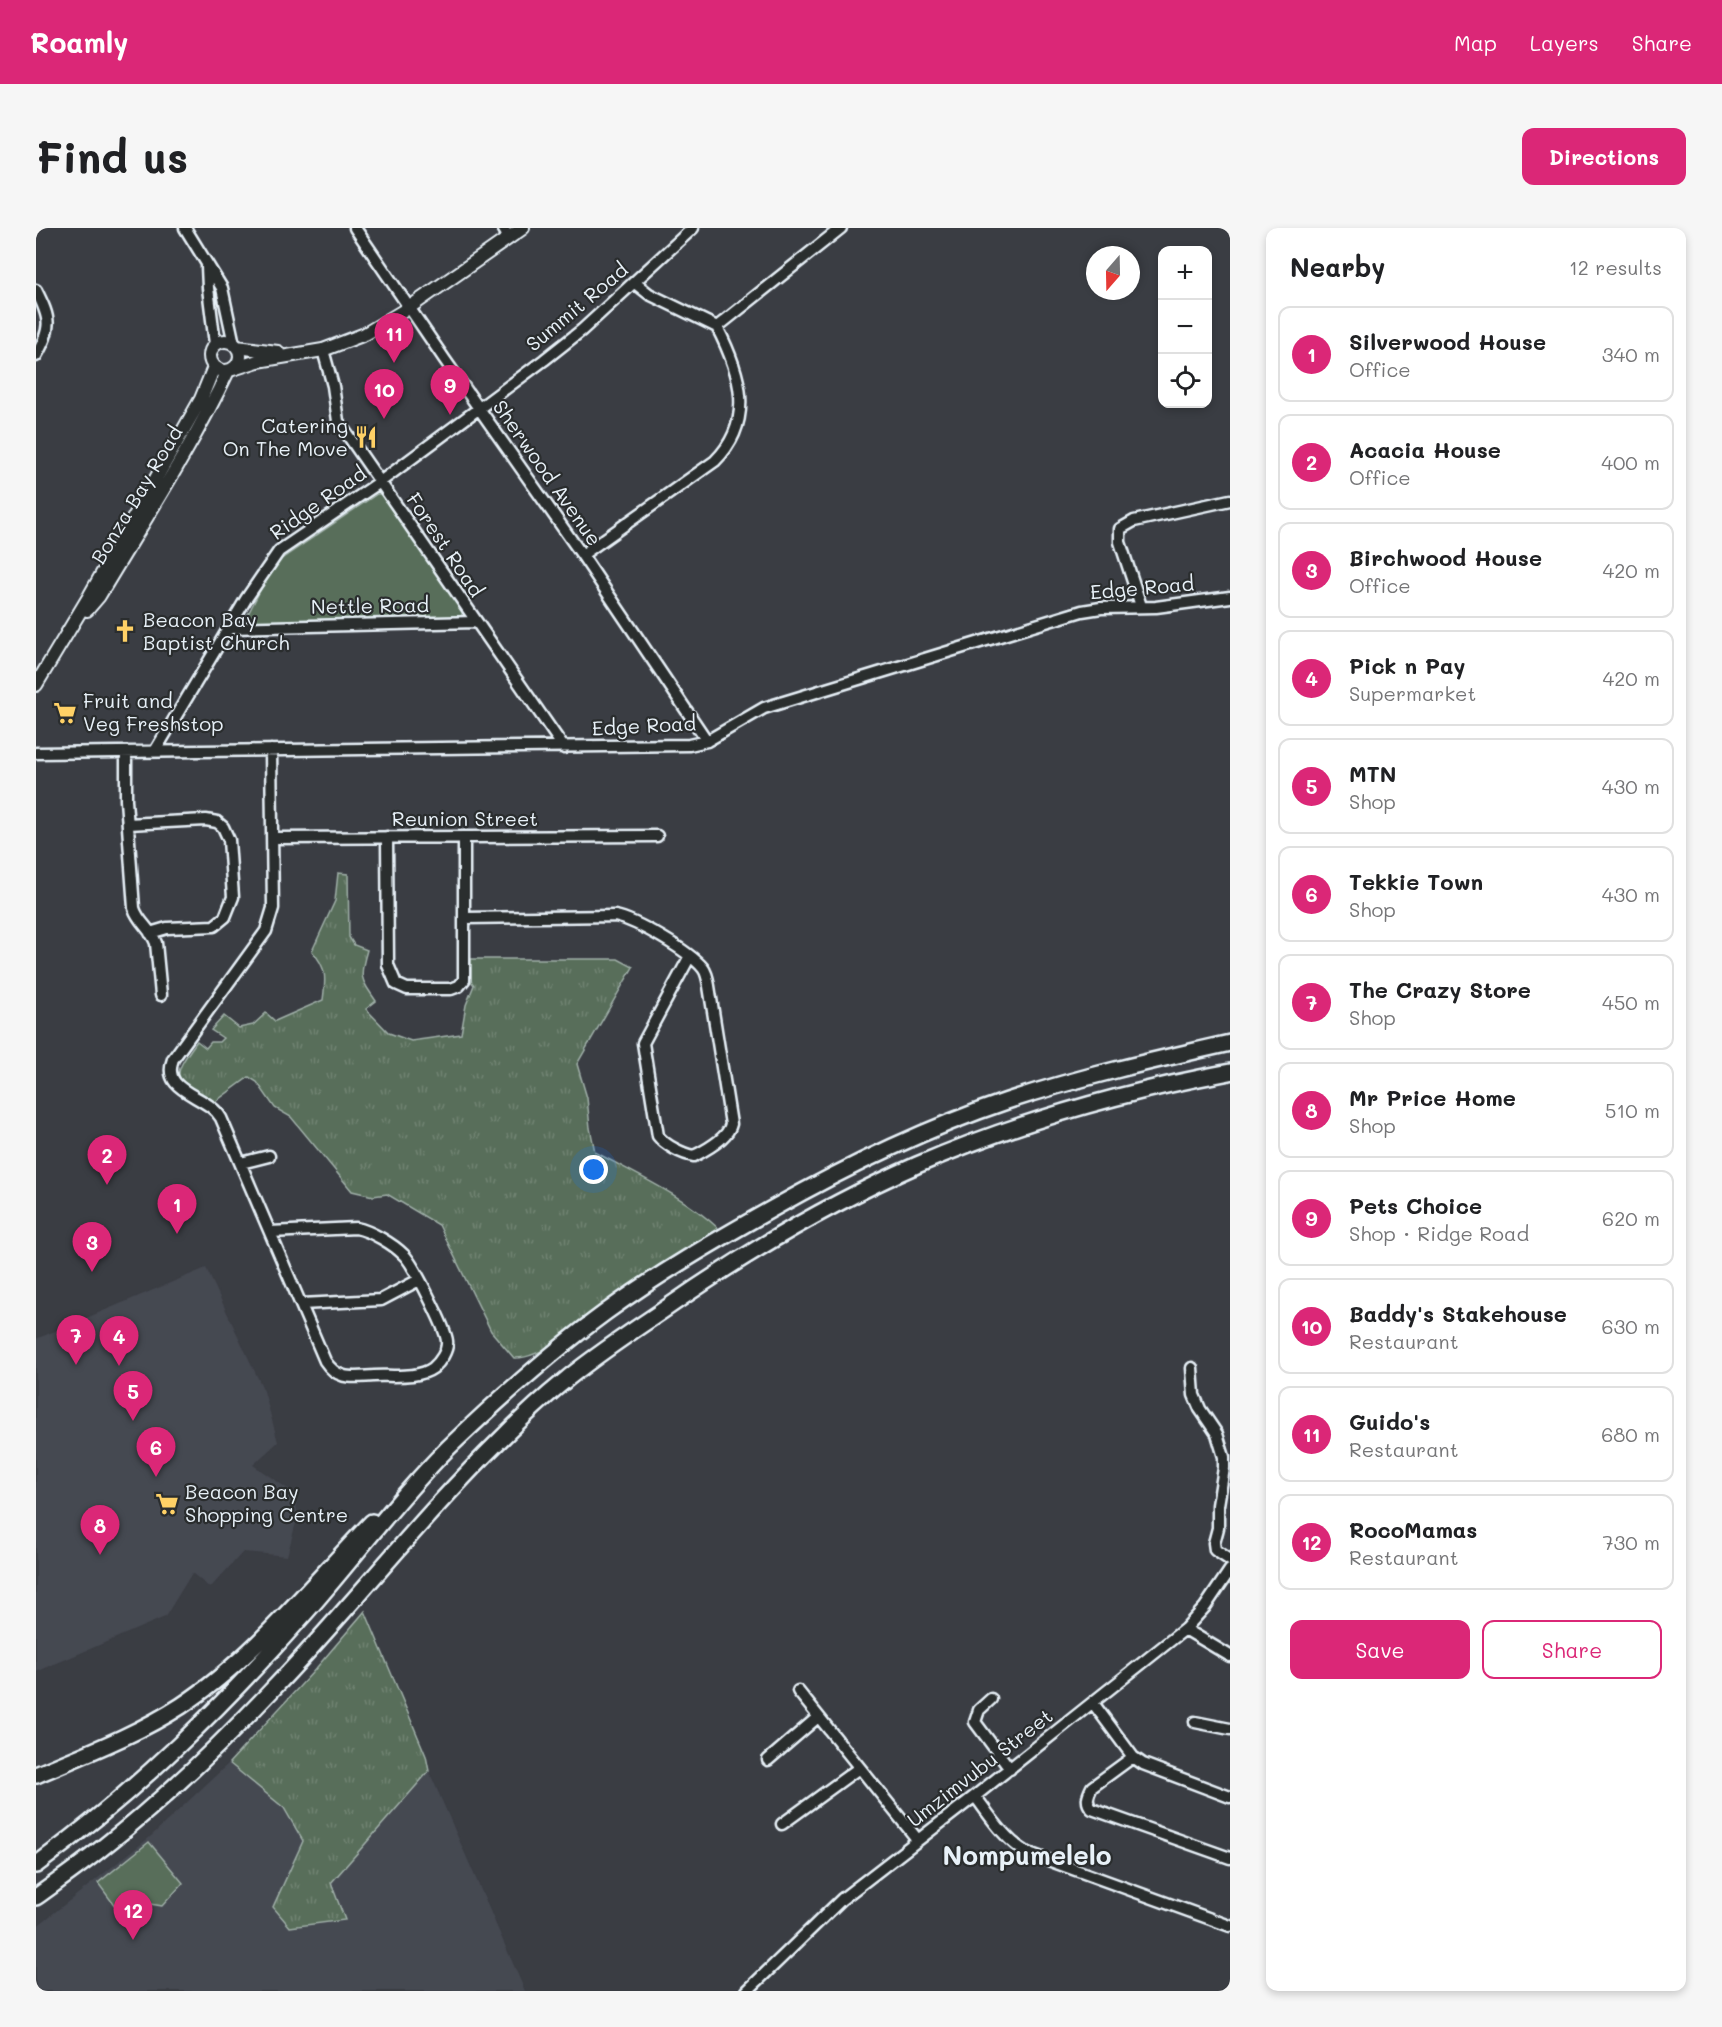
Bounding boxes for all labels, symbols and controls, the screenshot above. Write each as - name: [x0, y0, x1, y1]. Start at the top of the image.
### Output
- text: Roamly: [30, 24, 129, 60]
- text: Map: [1454, 29, 1497, 56]
- text: Layers: [1530, 29, 1599, 56]
- text: Share: [1632, 29, 1692, 56]
- button: Directions: [1522, 128, 1686, 185]
- text: Find us: [36, 129, 188, 184]
- north arrow: [1086, 246, 1140, 300]
- map controls: [1158, 246, 1212, 408]
- button: +: [1158, 246, 1212, 300]
- text: Nearby: [1290, 250, 1385, 284]
- text: 12 results: [1569, 254, 1662, 280]
- street label: Summit Road: [520, 256, 633, 356]
- button: −: [1158, 300, 1212, 354]
- pin: 11: [374, 314, 414, 363]
- text: Silverwood House: [1349, 327, 1546, 356]
- text: 1: [1307, 341, 1316, 367]
- text: 340 m: [1602, 341, 1660, 367]
- button: locate: [1158, 354, 1212, 408]
- text: Office: [1349, 356, 1411, 382]
- pin: 9: [430, 366, 470, 415]
- pin: 10: [364, 370, 404, 419]
- street label: Sherwood Avenue: [488, 394, 608, 551]
- place label: Catering On The Move: [223, 412, 348, 461]
- street label: Bonza Bay Road: [85, 421, 188, 568]
- restaurant icon: Catering On The Move: [353, 424, 379, 450]
- text: Acacia House: [1349, 435, 1501, 464]
- text: 2: [1306, 449, 1317, 475]
- text: 400 m: [1601, 449, 1660, 475]
- street label: Ridge Road: [264, 459, 371, 545]
- text: Office: [1349, 464, 1411, 490]
- street label: Forest Road: [401, 487, 490, 602]
- text: Birchwood House: [1349, 543, 1542, 572]
- text: 3: [1306, 557, 1318, 583]
- text: 420 m: [1602, 557, 1660, 583]
- street label: Edge Road: [1089, 570, 1195, 605]
- text: Office: [1349, 572, 1411, 598]
- street label: Nettle Road: [311, 591, 429, 619]
- place label: Beacon Bay Baptist Church: [143, 606, 290, 655]
- church icon: Beacon Bay Baptist Church: [112, 618, 138, 644]
- text: Pick n Pay: [1349, 651, 1465, 680]
- text: 4: [1305, 665, 1318, 691]
- text: 420 m: [1602, 665, 1660, 691]
- text: Supermarket: [1349, 680, 1476, 706]
- place label: Fruit and Veg Freshstop: [83, 687, 224, 736]
- supermarket icon: Fruit and Veg Freshstop: [52, 700, 78, 726]
- street label: Edge Road: [591, 709, 697, 741]
- text: MTN: [1349, 759, 1397, 788]
- text: 5: [1306, 773, 1317, 799]
- text: 430 m: [1602, 773, 1660, 799]
- text: Shop: [1349, 788, 1396, 814]
- street label: Reunion Street: [392, 805, 538, 831]
- text: Tekkie Town: [1349, 867, 1483, 896]
- text: 6: [1305, 881, 1318, 907]
- text: 430 m: [1602, 881, 1660, 907]
- text: Shop: [1349, 896, 1396, 922]
- text: The Crazy Store: [1349, 975, 1531, 1004]
- text: 7: [1306, 989, 1317, 1015]
- text: 450 m: [1602, 989, 1660, 1015]
- text: Shop: [1349, 1004, 1396, 1030]
- text: Mr Price Home: [1349, 1083, 1516, 1112]
- text: 8: [1305, 1097, 1318, 1123]
- text: 510 m: [1605, 1097, 1660, 1123]
- text: Shop: [1349, 1112, 1396, 1138]
- pin: 2: [88, 1136, 126, 1185]
- your location: [579, 1155, 608, 1184]
- pin: 1: [158, 1184, 196, 1234]
- text: Pets Choice: [1349, 1191, 1482, 1220]
- text: 9: [1305, 1205, 1318, 1231]
- text: 620 m: [1602, 1205, 1660, 1231]
- text: Shop · Ridge Road: [1349, 1220, 1529, 1246]
- pin: 3: [72, 1222, 112, 1272]
- text: Baddy's Stakehouse: [1349, 1299, 1567, 1328]
- text: 10: [1301, 1313, 1322, 1339]
- text: 630 m: [1602, 1313, 1660, 1339]
- pin: 7: [56, 1316, 96, 1365]
- pin: 4: [100, 1316, 139, 1366]
- text: Restaurant: [1349, 1328, 1459, 1354]
- pin: 5: [114, 1372, 152, 1421]
- text: Guido's: [1349, 1407, 1430, 1436]
- text: 11: [1303, 1421, 1320, 1447]
- text: 680 m: [1601, 1421, 1660, 1447]
- pin: 6: [136, 1428, 176, 1477]
- text: Restaurant: [1349, 1436, 1459, 1462]
- place label: Beacon Bay Shopping Centre: [185, 1478, 348, 1527]
- supermarket icon: Beacon Bay Shopping Centre: [154, 1491, 180, 1517]
- pin: 8: [80, 1506, 120, 1555]
- text: RocoMamas: [1349, 1515, 1477, 1544]
- text: 12: [1301, 1529, 1322, 1555]
- text: 730 m: [1602, 1529, 1660, 1555]
- text: Restaurant: [1349, 1544, 1459, 1570]
- button: Save: [1290, 1620, 1470, 1679]
- button: Share: [1482, 1620, 1662, 1679]
- street label: Umzimvubu Street: [901, 1702, 1057, 1832]
- district label: Nompumelelo: [943, 1838, 1111, 1872]
- pin: 12: [114, 1890, 152, 1940]

